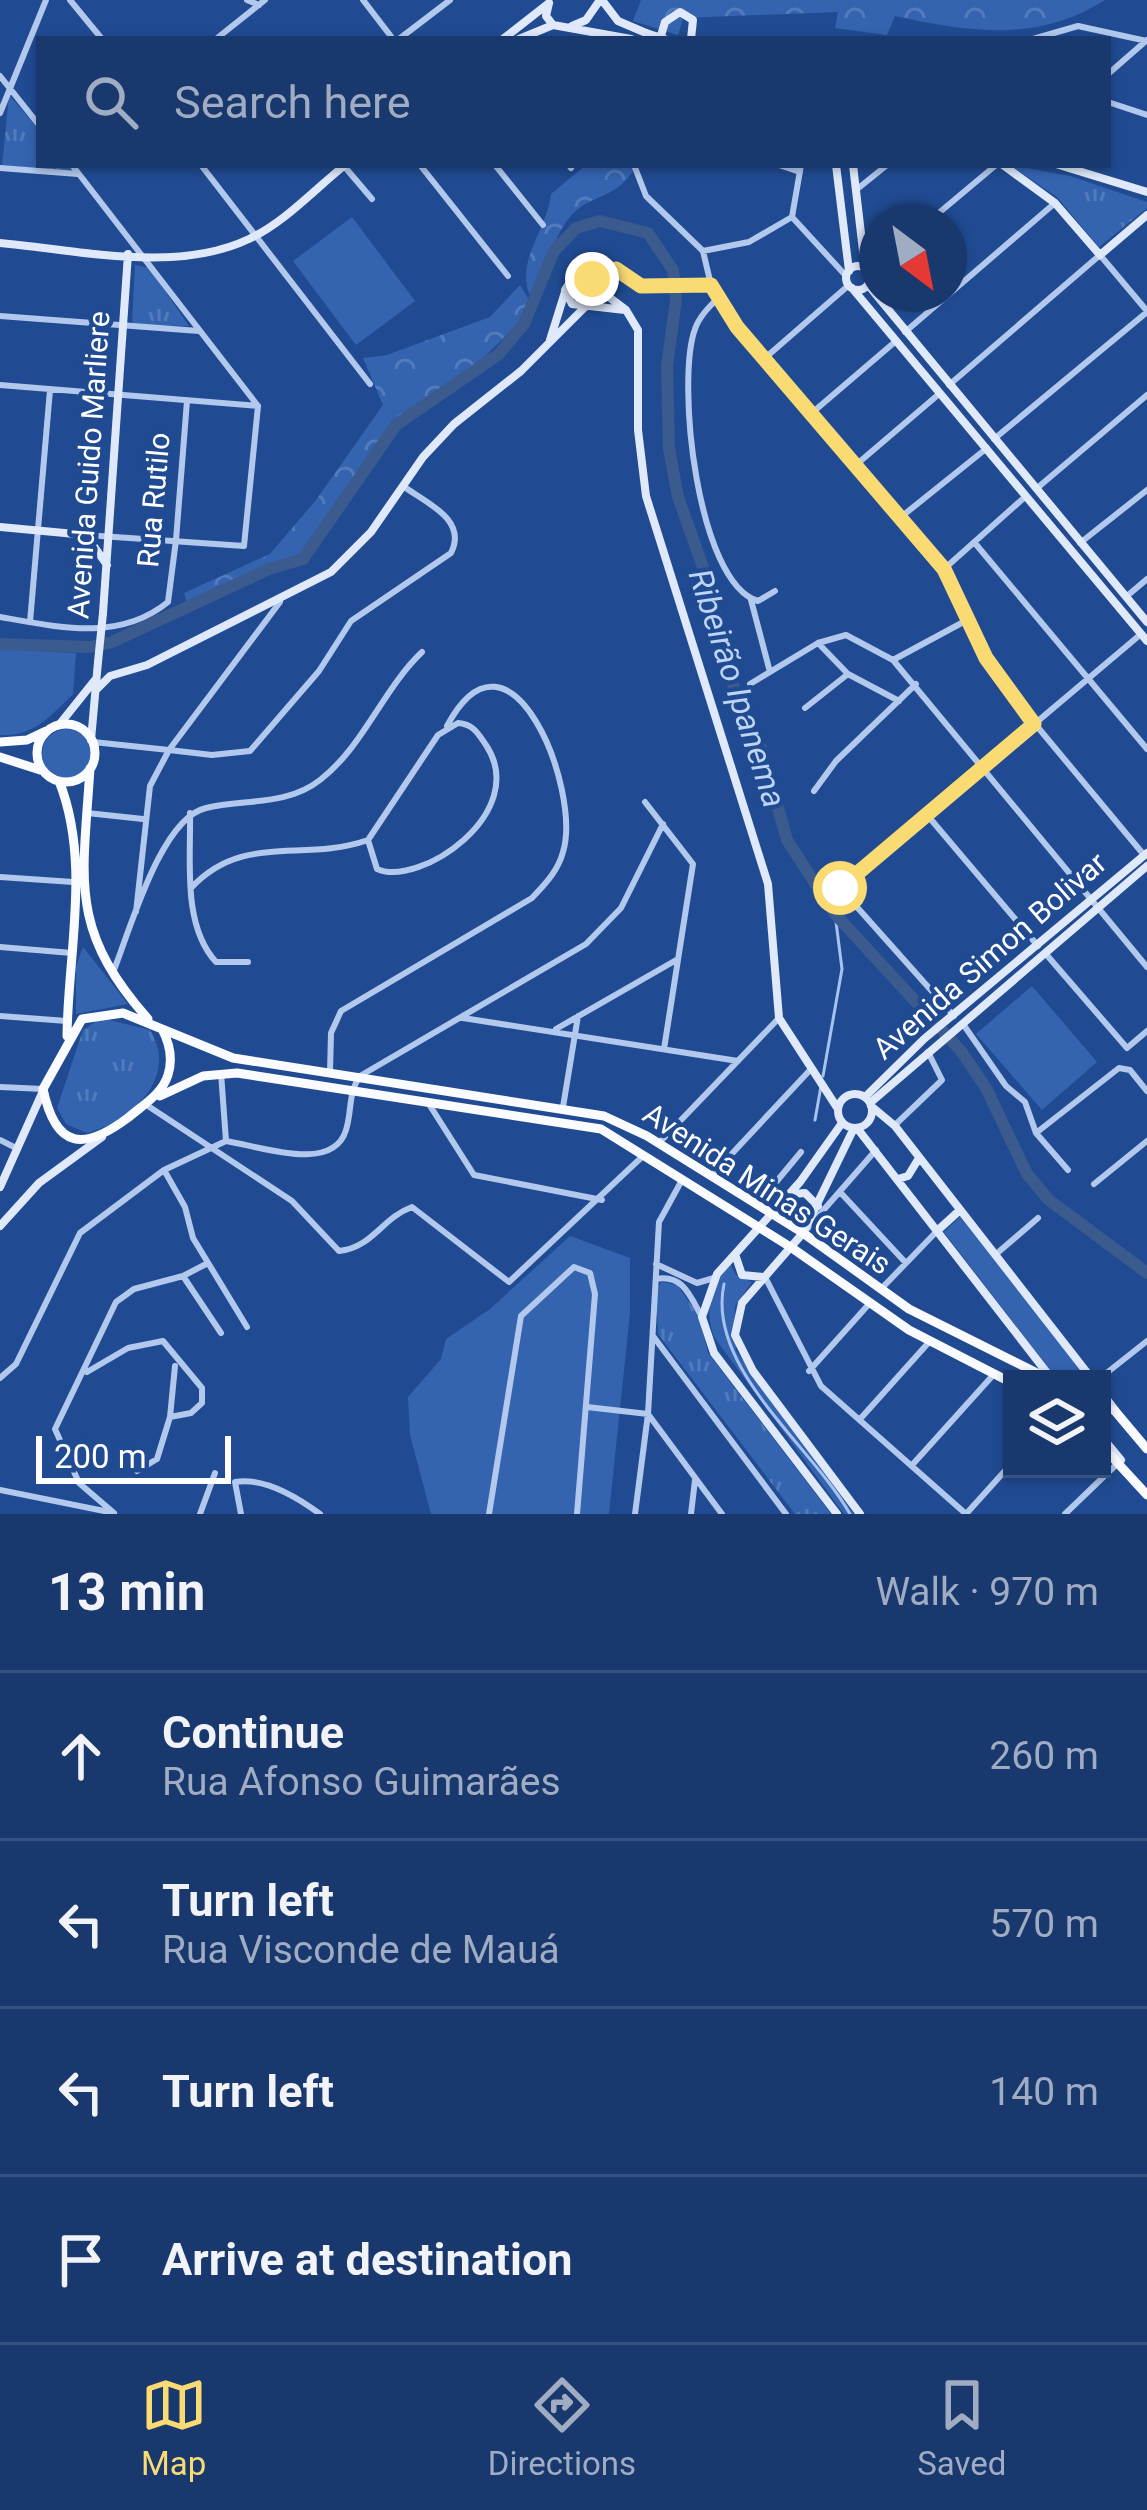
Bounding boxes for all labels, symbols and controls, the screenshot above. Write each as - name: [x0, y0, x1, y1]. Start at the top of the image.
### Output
- search box: [36, 36, 1111, 168]
- icon: search: [78, 69, 144, 135]
- text: Search here: [174, 76, 411, 129]
- north arrow: [859, 204, 967, 312]
- route end: [565, 252, 619, 306]
- street label: Avenida Guido Marliere: [60, 310, 117, 620]
- street label: Rua Rutilo: [130, 431, 177, 569]
- water label: Ribeirão Ipanema: [681, 564, 794, 812]
- street label: Avenida Simon Bolivar: [866, 845, 1113, 1066]
- route start: [813, 861, 867, 915]
- street label: Avenida Minas Gerais: [637, 1095, 898, 1282]
- map controls: [1003, 1370, 1111, 1478]
- button: layers: [1003, 1370, 1111, 1478]
- scale bar: [36, 1430, 231, 1483]
- text: 200 m: [54, 1437, 147, 1476]
- text: 13 min: [48, 1563, 205, 1622]
- text: Walk · 970 m: [875, 1569, 1099, 1615]
- text: Continue: [162, 1706, 344, 1759]
- icon: ahead: [48, 1723, 114, 1789]
- text: 260 m: [989, 1733, 1099, 1779]
- text: Rua Afonso Guimarães: [162, 1759, 561, 1805]
- text: Turn left: [162, 1874, 334, 1927]
- icon: left: [48, 1891, 114, 1957]
- text: 570 m: [989, 1901, 1099, 1947]
- text: Rua Visconde de Mauá: [162, 1927, 560, 1973]
- icon: left: [48, 2059, 114, 2125]
- text: Turn left: [162, 2065, 334, 2118]
- text: 140 m: [989, 2069, 1099, 2115]
- icon: arrive: [48, 2227, 114, 2293]
- text: Arrive at destination: [162, 2233, 573, 2286]
- tab: Map: [141, 2372, 207, 2483]
- tab: Directions: [488, 2372, 636, 2483]
- tab: Saved: [917, 2372, 1006, 2483]

